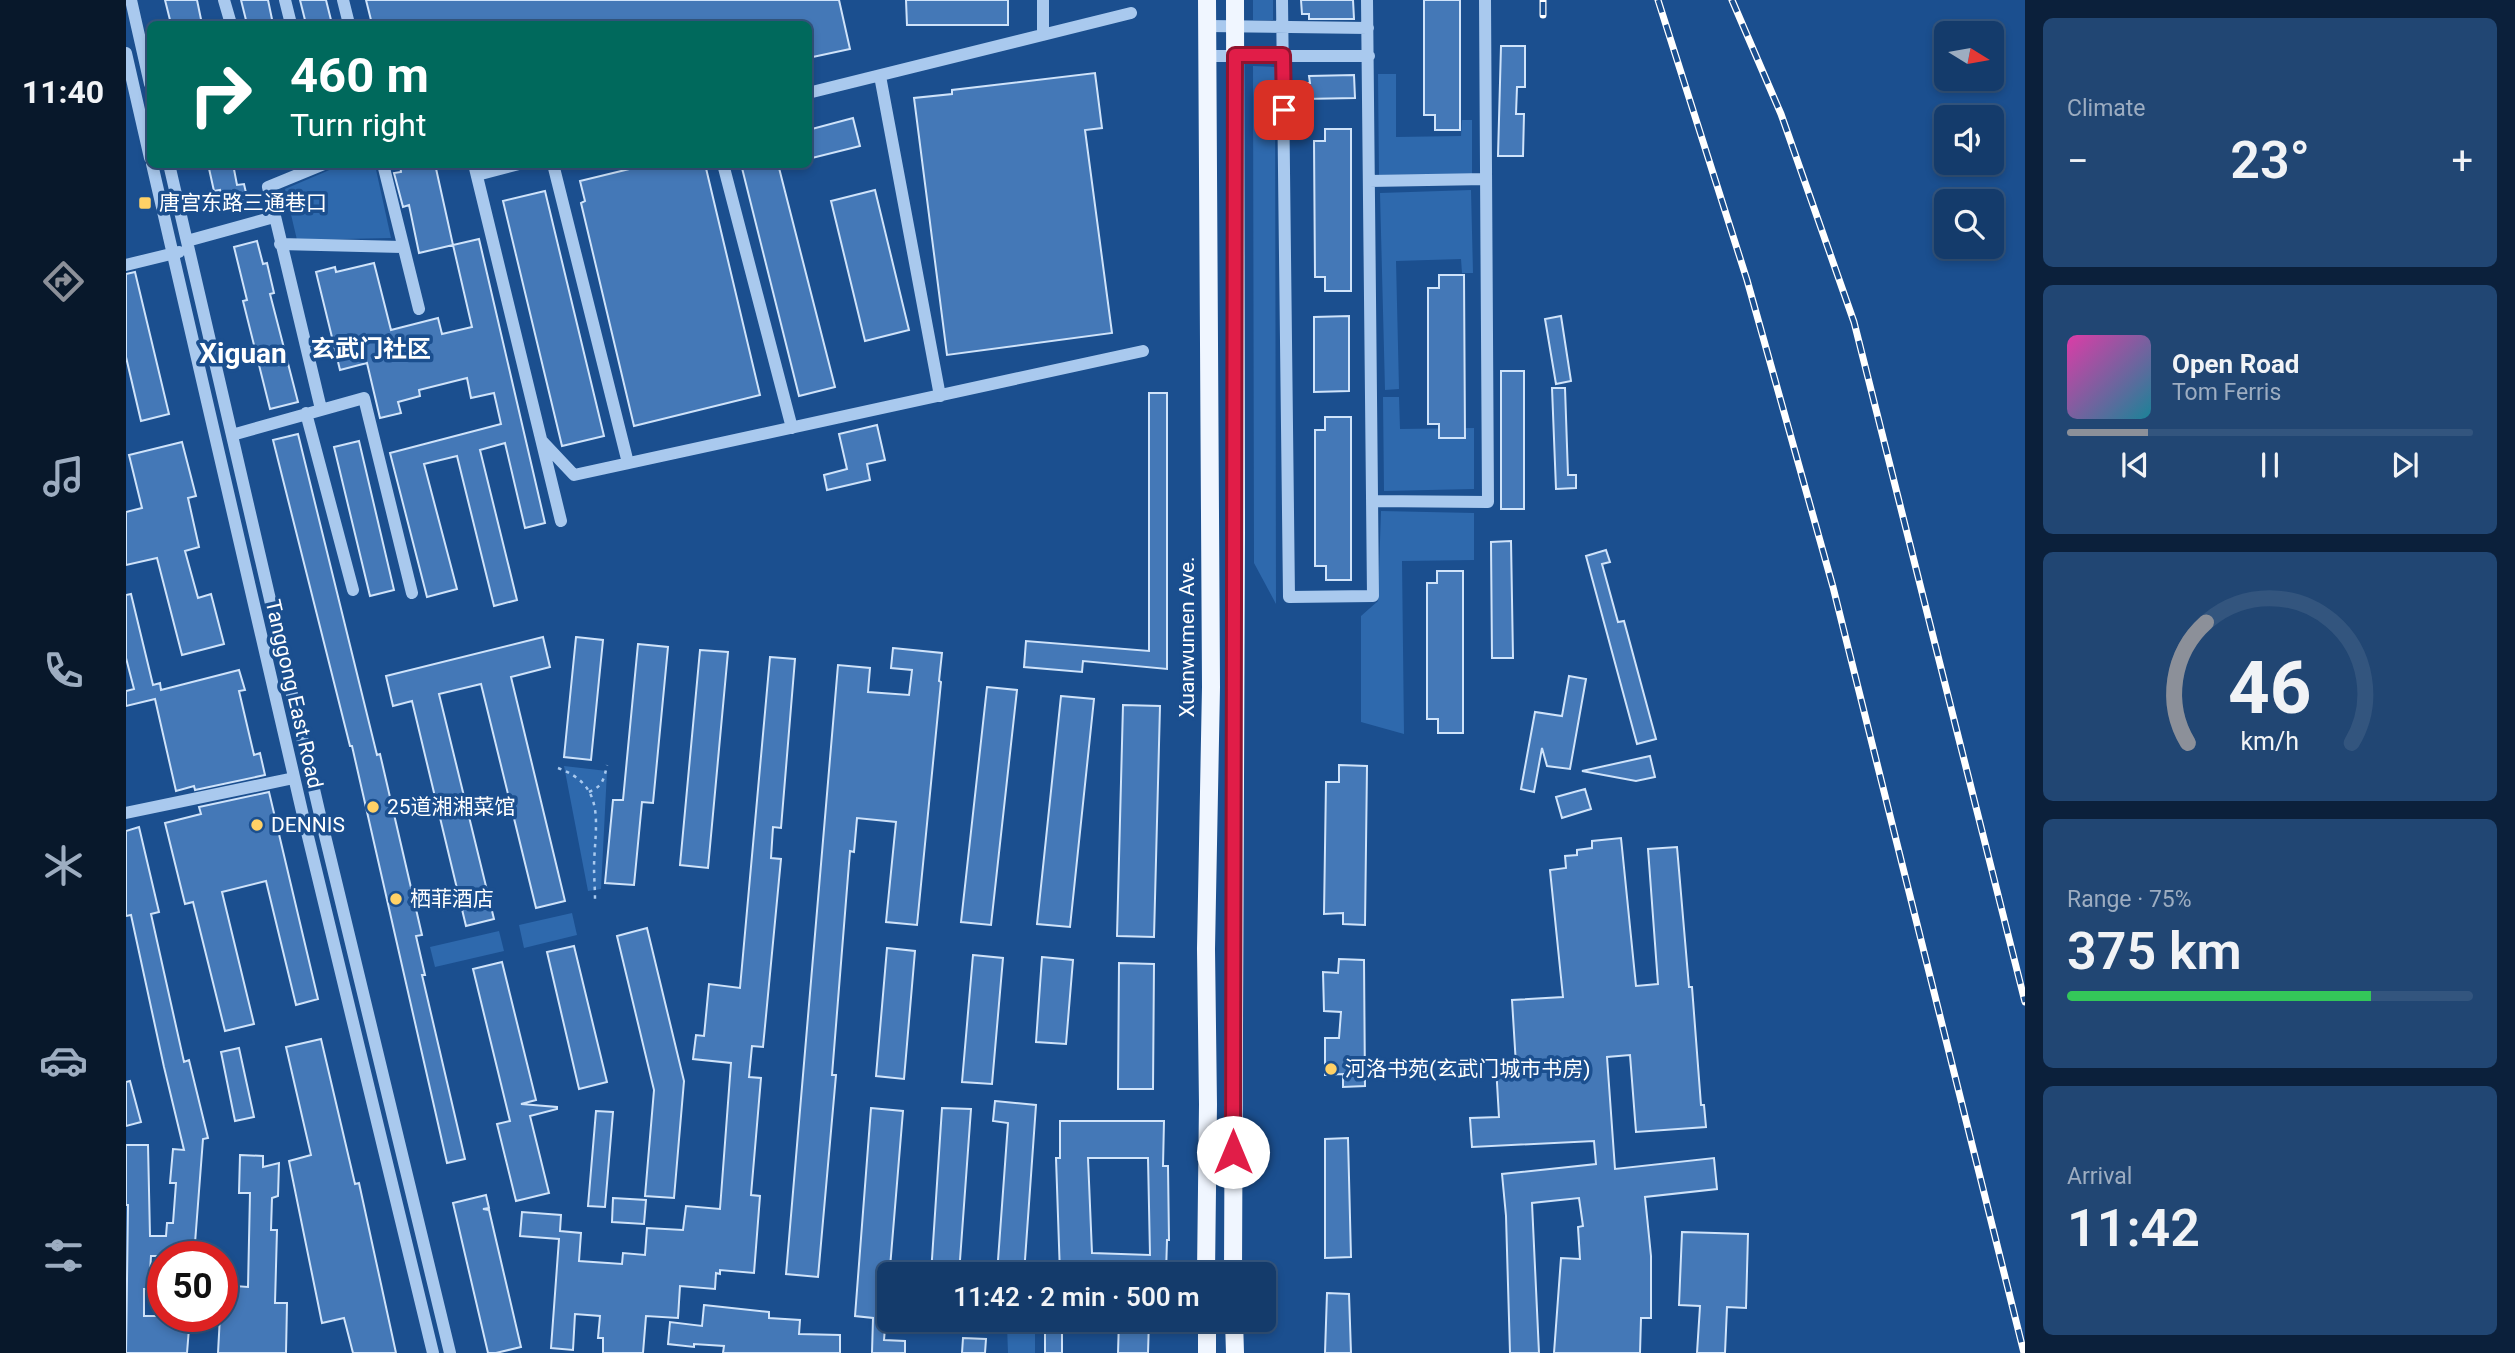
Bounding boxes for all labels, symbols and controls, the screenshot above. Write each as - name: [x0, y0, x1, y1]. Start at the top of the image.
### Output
- north arrow: [1934, 21, 2004, 91]
- map controls: [1934, 21, 2004, 259]
- text: 460 m: [290, 47, 429, 104]
- icon: right: [175, 49, 266, 140]
- text: 11:40: [22, 73, 104, 111]
- pin: [1254, 80, 1314, 140]
- icon: arrive: [1265, 91, 1303, 129]
- text: Climate: [2067, 95, 2146, 122]
- button: sound: [1934, 105, 2004, 175]
- text: Turn right: [290, 106, 426, 144]
- text: 23°: [2230, 130, 2310, 191]
- text: −: [2067, 139, 2089, 183]
- text: +: [2451, 139, 2473, 183]
- button: search: [1934, 189, 2004, 259]
- place label: 唐宫东路三通巷口: [159, 191, 327, 215]
- marker: 唐宫东路三通巷口: [137, 195, 153, 211]
- icon: directions: [39, 257, 88, 306]
- district label: 玄武门社区: [311, 335, 431, 363]
- district label: Xiguan: [199, 337, 287, 370]
- text: Open Road: [2172, 349, 2300, 379]
- text: Tom Ferris: [2172, 379, 2281, 406]
- icon: previous: [2116, 446, 2154, 484]
- icon: pause: [2251, 446, 2289, 484]
- icon: next: [2386, 446, 2424, 484]
- icon: music: [39, 452, 88, 501]
- street label: Xuanwumen Ave.: [1175, 556, 1199, 718]
- street label: Tanggong East Road: [261, 597, 327, 791]
- text: 46: [2228, 645, 2312, 731]
- icon: phone: [39, 646, 88, 695]
- text: km/h: [2241, 726, 2299, 755]
- place label: 25道湘湘菜馆: [387, 795, 516, 819]
- marker: 25道湘湘菜馆: [365, 799, 381, 815]
- place label: DENNIS: [271, 813, 345, 837]
- marker: DENNIS: [249, 817, 265, 833]
- icon: climate: [39, 841, 88, 890]
- text: Range · 75%: [2067, 886, 2192, 913]
- place label: 栖菲酒店: [410, 887, 494, 911]
- marker: 栖菲酒店: [388, 891, 404, 907]
- text: 375 km: [2067, 921, 2242, 982]
- icon: car: [39, 1036, 88, 1085]
- place label: 河洛书苑(玄武门城市书房): [1345, 1057, 1591, 1081]
- marker: 河洛书苑(玄武门城市书房): [1323, 1061, 1339, 1077]
- position arrow: [1196, 1115, 1270, 1189]
- text: Arrival: [2067, 1163, 2132, 1190]
- text: 11:42: [2067, 1198, 2200, 1259]
- icon: filters: [39, 1231, 88, 1280]
- speed limit sign: 50: [147, 1241, 238, 1332]
- text: 11:42 · 2 min · 500 m: [953, 1282, 1200, 1312]

